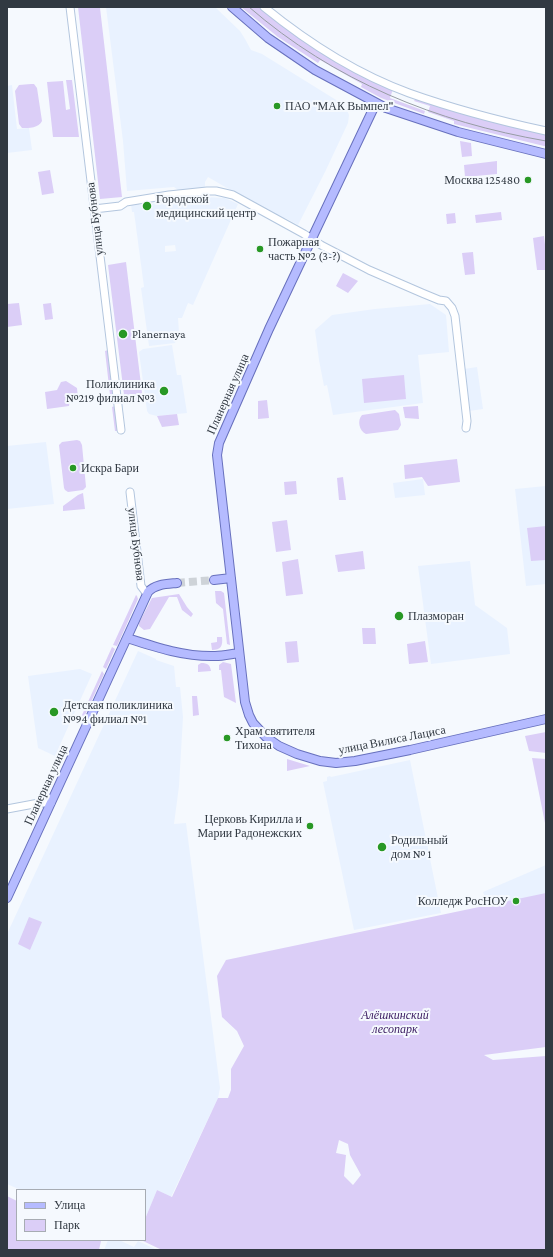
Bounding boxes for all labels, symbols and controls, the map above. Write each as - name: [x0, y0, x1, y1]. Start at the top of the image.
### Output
- place label: ПАО "МАК Вымпел": [285, 99, 393, 113]
- marker: ПАО "МАК Вымпел": [272, 101, 282, 111]
- place label: Москва 125480: [444, 173, 520, 187]
- marker: Москва 125480: [523, 175, 533, 185]
- street label: улица Бубнова: [83, 182, 107, 256]
- place label: Городской медицинский центр: [156, 192, 256, 220]
- marker: Городской медицинский центр: [141, 200, 153, 212]
- place label: Пожарная часть №2 (3-?): [268, 235, 341, 263]
- marker: Пожарная часть №2 (3-?): [255, 244, 265, 254]
- place label: Planernaya: [132, 327, 186, 341]
- marker: Planernaya: [117, 328, 129, 340]
- street label: Планерная улица: [204, 351, 252, 437]
- place label: Поликлиника №219 филиал №3: [66, 377, 155, 405]
- marker: Поликлиника №219 филиал №3: [158, 385, 170, 397]
- place label: Искра Бари: [81, 461, 139, 475]
- marker: Искра Бари: [68, 463, 78, 473]
- street label: улица Бубнова: [124, 507, 148, 581]
- place label: Плазморан: [408, 609, 464, 623]
- marker: Плазморан: [393, 610, 405, 622]
- place label: Детская поликлиника №94 филиал №1: [63, 698, 173, 726]
- marker: Детская поликлиника №94 филиал №1: [48, 706, 60, 718]
- street label: улица Вилиса Лациса: [337, 723, 447, 757]
- place label: Храм святителя Тихона: [235, 724, 315, 752]
- marker: Храм святителя Тихона: [222, 733, 232, 743]
- street label: Планерная улица: [21, 743, 71, 827]
- place label: Церковь Кирилла и Марии Радонежских: [197, 812, 302, 840]
- marker: Церковь Кирилла и Марии Радонежских: [305, 821, 315, 831]
- place label: Родильный дом № 1: [391, 833, 448, 861]
- marker: Родильный дом № 1: [376, 841, 388, 853]
- place label: Колледж РосНОУ: [418, 894, 508, 908]
- marker: Колледж РосНОУ: [511, 896, 521, 906]
- park label: Алёшкинский лесопарк: [361, 1008, 429, 1036]
- legend: [16, 1189, 146, 1241]
- text: Улица: [54, 1198, 85, 1212]
- text: Парк: [54, 1218, 80, 1232]

